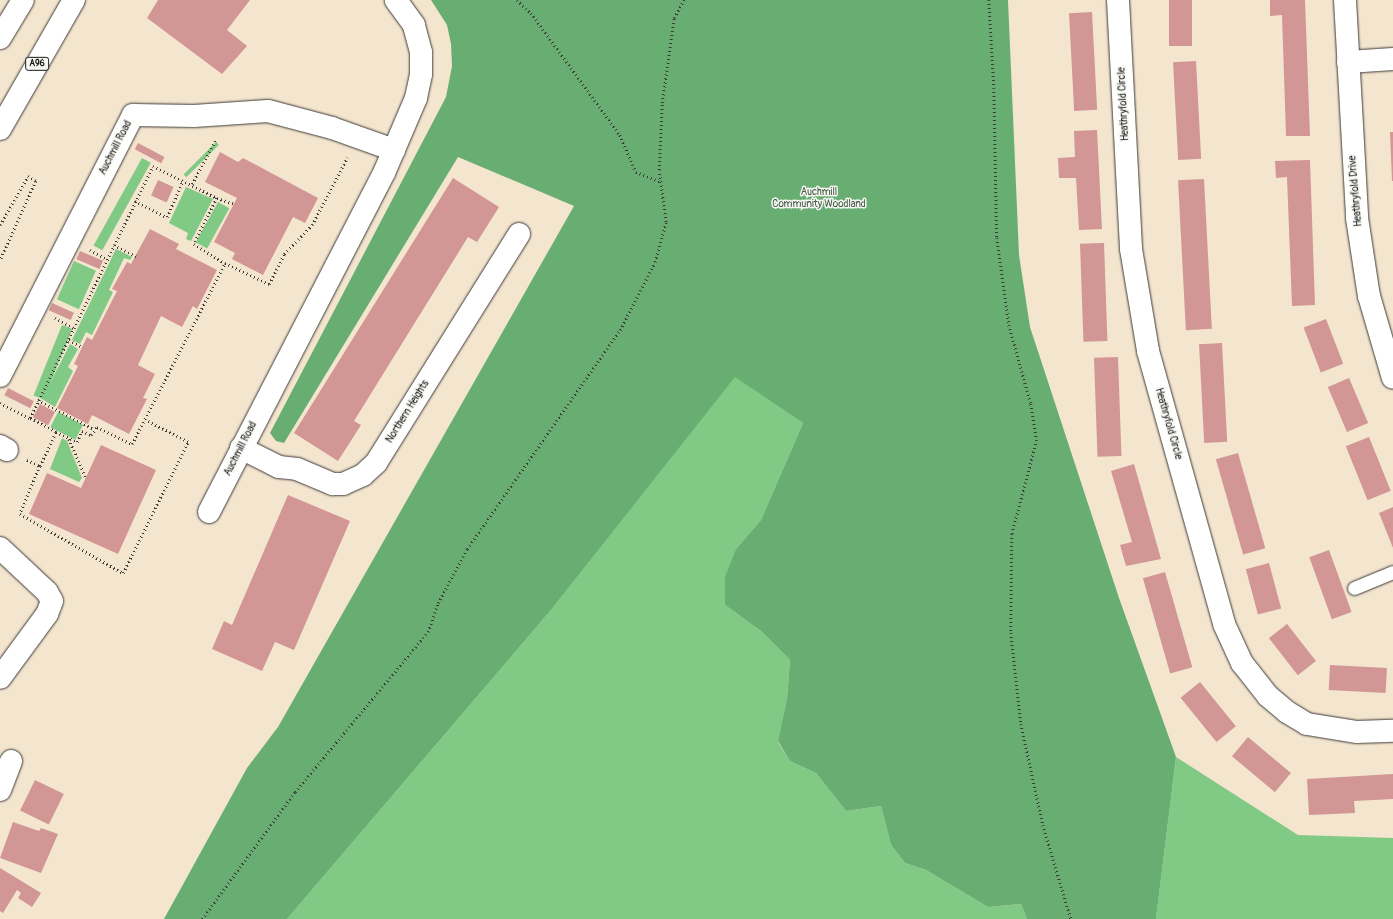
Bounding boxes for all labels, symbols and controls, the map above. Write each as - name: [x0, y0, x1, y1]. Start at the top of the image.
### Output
- road number: A96: [25, 57, 49, 71]
- street label: Heathryfold Circle: [1116, 67, 1132, 141]
- street label: Auchmill Road: [97, 119, 135, 177]
- street label: Heathryfold Drive: [1347, 155, 1365, 227]
- park label: Auchmill Community Woodland: [772, 186, 866, 210]
- street label: Northern Heights: [384, 378, 432, 446]
- street label: Heathryfold Circle: [1152, 387, 1184, 461]
- street label: Auchmill Road: [222, 420, 260, 478]

